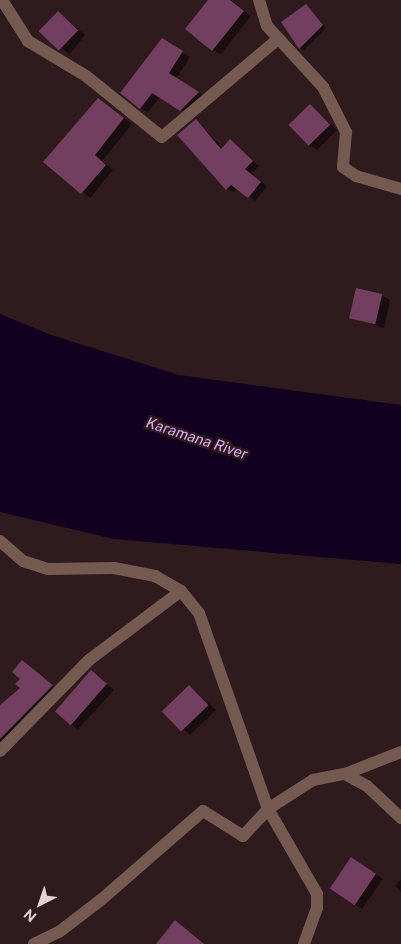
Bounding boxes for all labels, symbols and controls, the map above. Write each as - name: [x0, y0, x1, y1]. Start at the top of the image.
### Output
- water label: Karamana River: [144, 413, 250, 463]
- north arrow: [15, 879, 65, 929]
- text: N: [21, 906, 40, 925]

